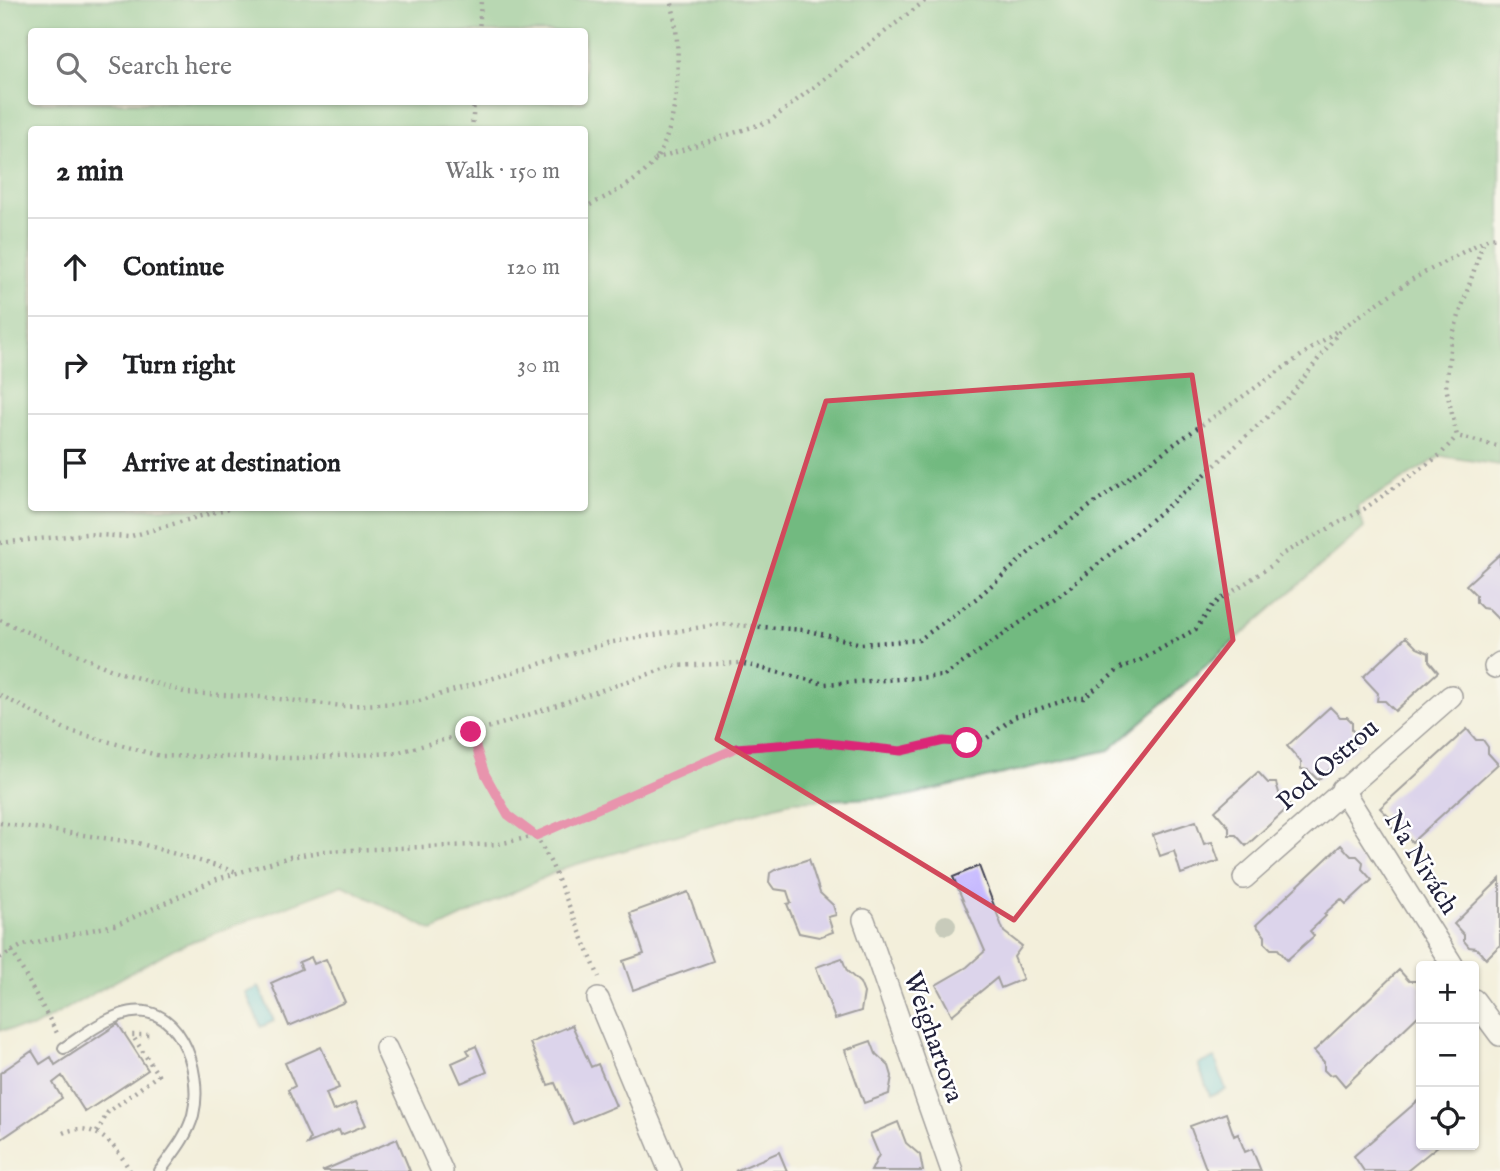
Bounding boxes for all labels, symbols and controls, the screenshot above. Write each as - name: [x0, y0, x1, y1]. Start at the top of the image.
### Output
- search box: [28, 28, 588, 105]
- icon: search: [52, 48, 90, 86]
- text: Search here: [108, 50, 232, 83]
- text: 2 min: [56, 153, 124, 191]
- text: Walk · 150 m: [445, 157, 560, 186]
- icon: ahead: [56, 248, 94, 286]
- text: Continue: [123, 251, 224, 284]
- text: 120 m: [507, 253, 560, 282]
- icon: right: [56, 346, 94, 384]
- text: Turn right: [123, 349, 236, 382]
- text: 30 m: [517, 351, 560, 380]
- icon: arrive: [56, 444, 94, 482]
- text: Arrive at destination: [123, 447, 341, 480]
- street label: Pod Ostrou: [1270, 712, 1386, 818]
- route end: [455, 716, 486, 747]
- route start: [951, 727, 982, 758]
- street label: Na Nivách: [1376, 805, 1466, 921]
- map controls: [1416, 961, 1479, 1150]
- button: +: [1416, 961, 1479, 1024]
- street label: Weighartova: [895, 967, 971, 1108]
- button: −: [1416, 1024, 1479, 1087]
- button: locate: [1416, 1087, 1479, 1150]

